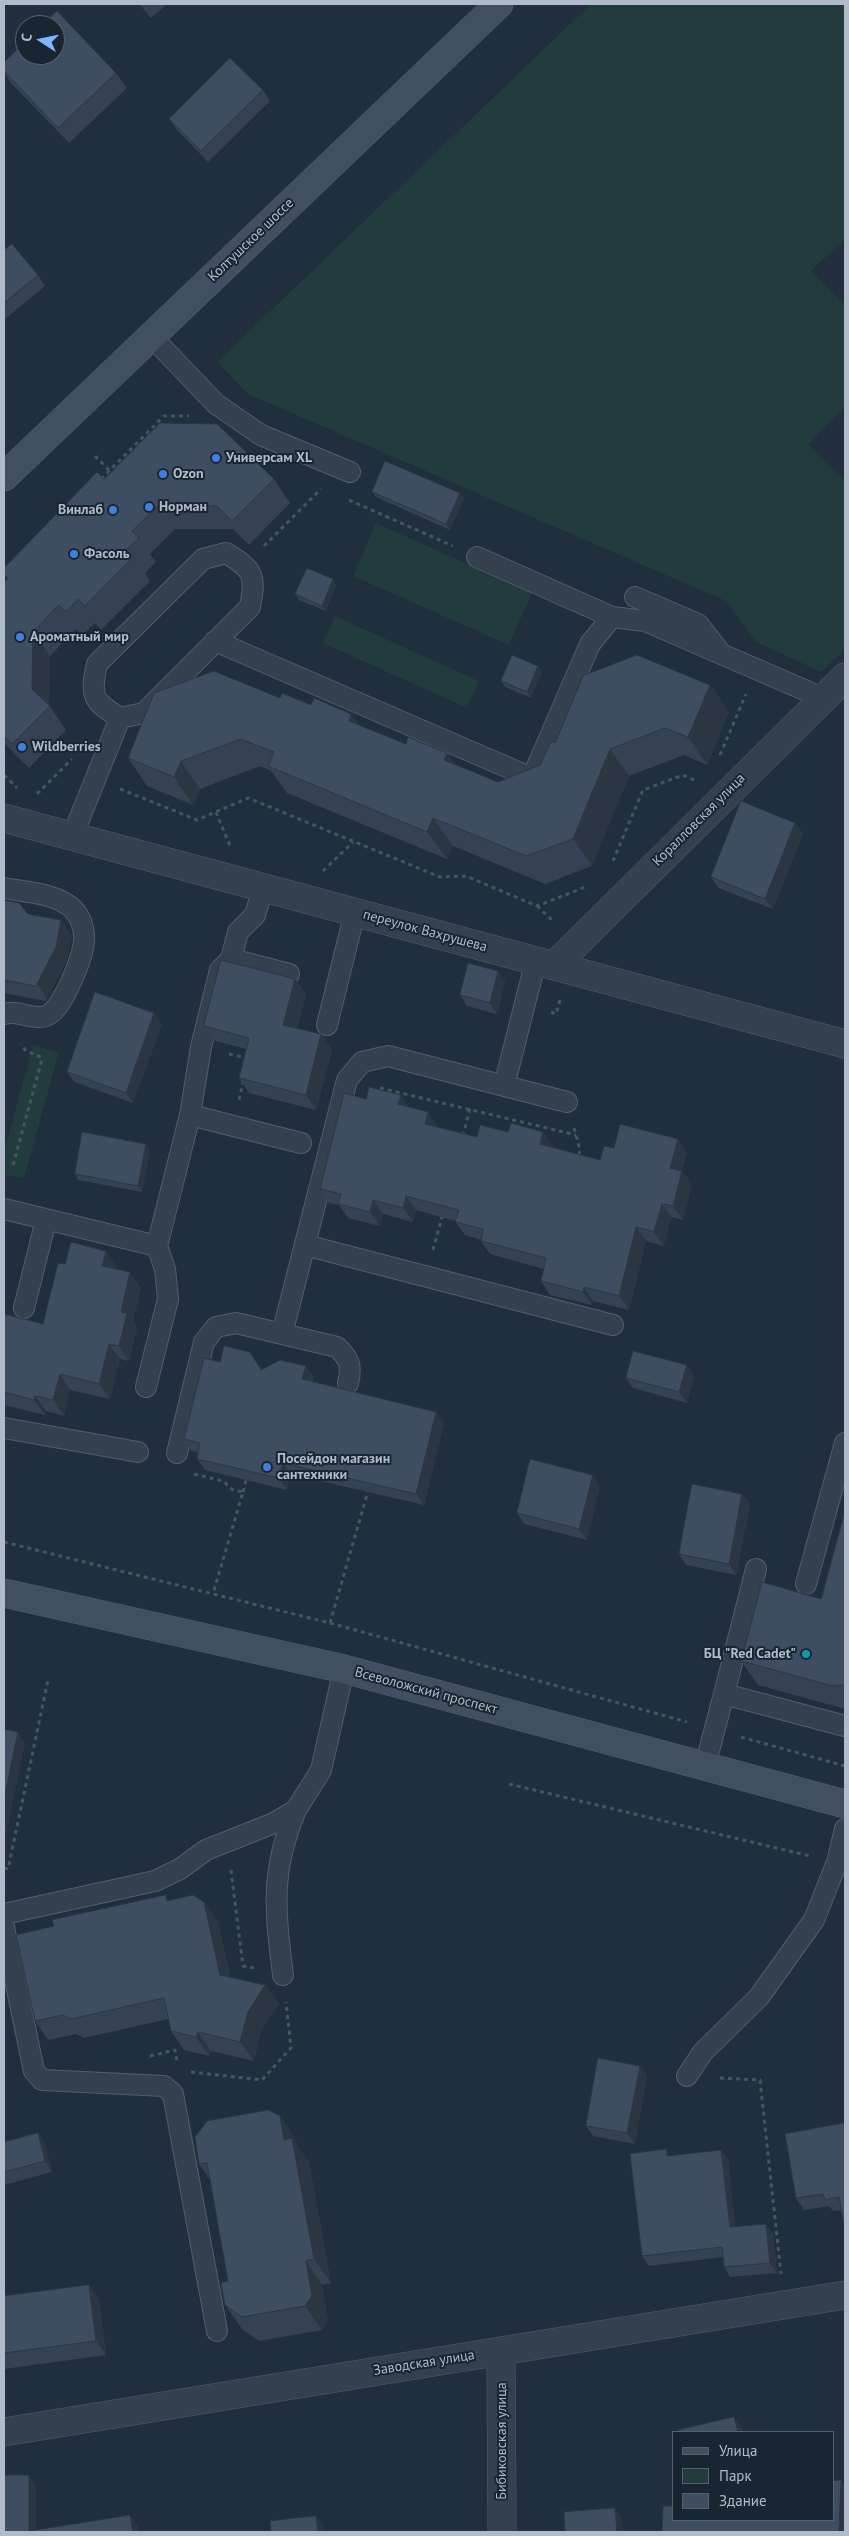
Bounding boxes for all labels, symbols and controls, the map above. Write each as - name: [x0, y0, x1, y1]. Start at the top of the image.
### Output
- north arrow: [15, 15, 65, 65]
- text: С: [17, 32, 36, 43]
- street label: Колтушское шоссе: [205, 195, 297, 285]
- place label: Универсам XL: [226, 450, 312, 466]
- marker: Универсам XL: [210, 452, 222, 464]
- place label: Ozon: [173, 466, 204, 482]
- marker: Ozon: [157, 468, 169, 480]
- place label: Норман: [159, 499, 207, 515]
- marker: Норман: [143, 501, 155, 513]
- place label: Винлаб: [58, 502, 103, 518]
- marker: Винлаб: [107, 504, 119, 516]
- place label: Фасоль: [84, 546, 130, 562]
- marker: Фасоль: [68, 548, 80, 560]
- place label: Ароматный мир: [30, 629, 129, 645]
- marker: Ароматный мир: [14, 631, 26, 643]
- place label: Wildberries: [32, 739, 101, 755]
- marker: Wildberries: [16, 741, 28, 753]
- street label: Коралловская улица: [649, 770, 749, 870]
- street label: переулок Вахрушева: [361, 906, 489, 956]
- place label: Посейдон магазин сантехники: [277, 1451, 390, 1484]
- marker: Посейдон магазин сантехники: [261, 1461, 273, 1473]
- place label: БЦ "Red Cadet": [704, 1646, 796, 1662]
- marker: БЦ "Red Cadet": [800, 1648, 812, 1660]
- street label: Всеволожский проспект: [353, 1664, 499, 1718]
- street label: Заводская улица: [372, 2347, 476, 2379]
- street label: Бибиковская улица: [494, 2382, 510, 2500]
- legend: [672, 2431, 834, 2521]
- text: Улица: [719, 2441, 757, 2460]
- text: Парк: [719, 2466, 752, 2485]
- text: Здание: [719, 2491, 767, 2510]

